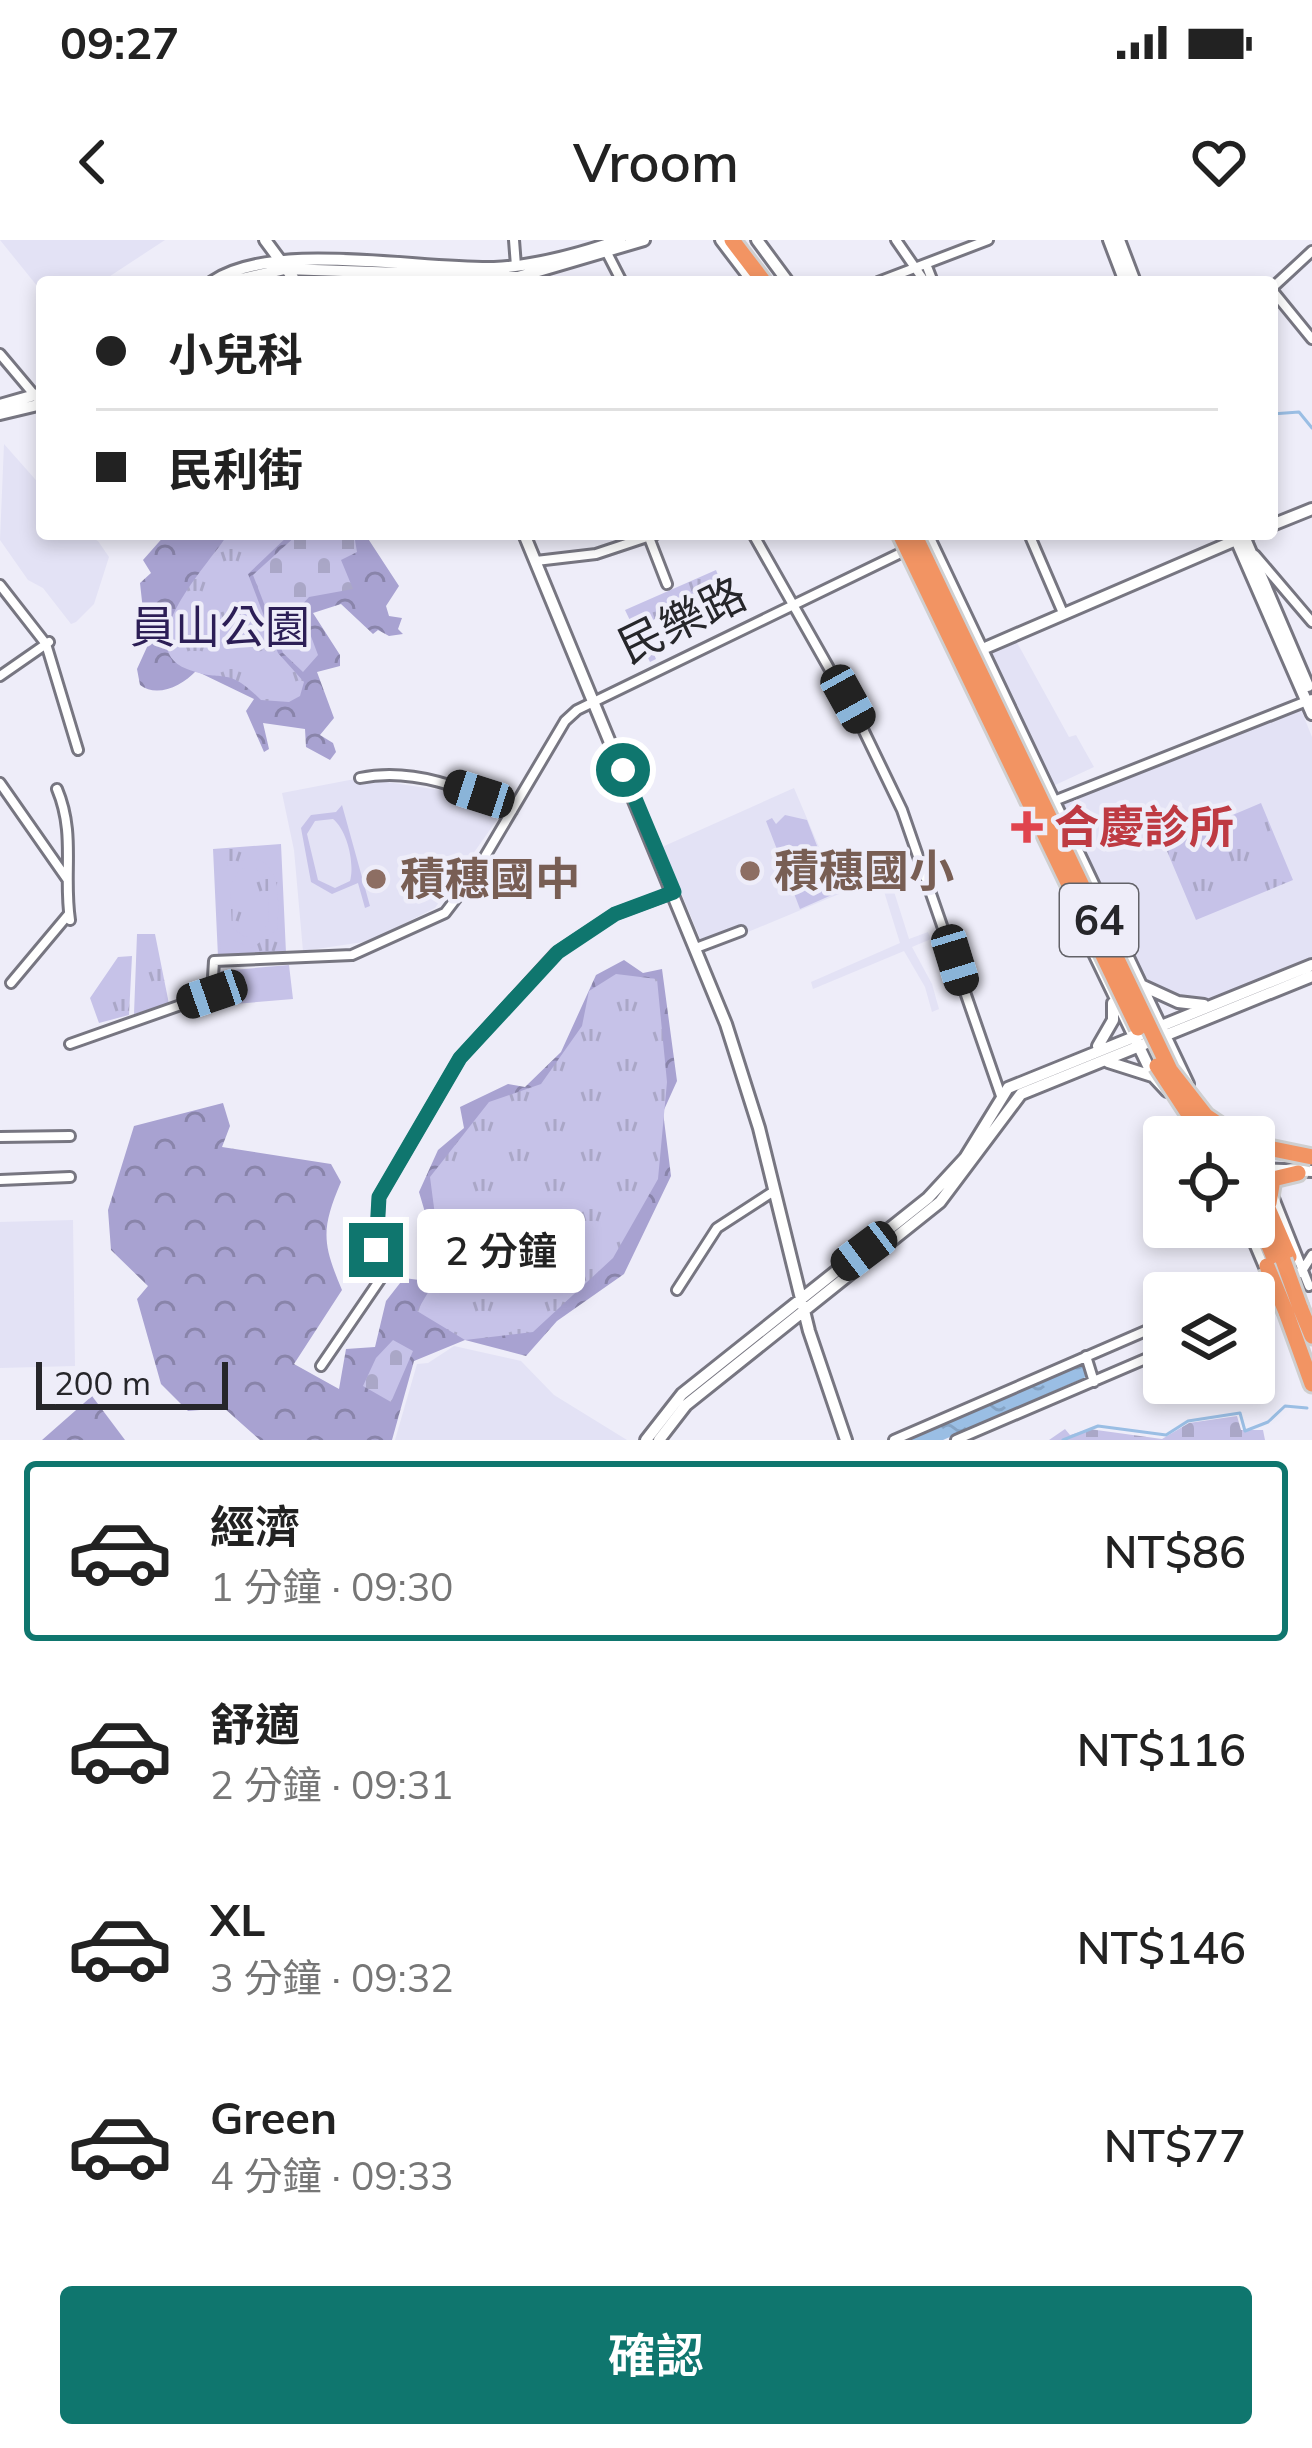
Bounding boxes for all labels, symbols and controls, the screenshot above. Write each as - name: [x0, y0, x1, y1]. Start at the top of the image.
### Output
- text: 09:27: [60, 14, 179, 70]
- text: Vroom: [573, 128, 739, 196]
- icon: back: [60, 129, 126, 195]
- icon: heart: [1186, 129, 1252, 195]
- text: 小兒科: [168, 326, 303, 382]
- text: 民利街: [168, 441, 303, 497]
- street label: 民樂路: [609, 564, 755, 674]
- park label: 員山公園: [130, 598, 310, 654]
- car: [815, 659, 881, 739]
- route start: [596, 743, 650, 797]
- car: [439, 766, 519, 822]
- place label: 合慶診所: [1054, 798, 1234, 854]
- marker: 合慶診所: [1011, 811, 1043, 843]
- place label: 積穗國小: [774, 842, 954, 898]
- place label: 積穗國中: [400, 850, 580, 906]
- marker: 積穗國小: [737, 858, 763, 884]
- marker: 積穗國中: [363, 866, 389, 892]
- road number: 64: [1060, 884, 1138, 956]
- car: [927, 920, 983, 1000]
- car: [172, 965, 252, 1023]
- map controls: [1143, 1116, 1275, 1404]
- button: locate: [1143, 1116, 1275, 1248]
- callout: 2 分鐘: [418, 1208, 586, 1292]
- car: [824, 1215, 904, 1287]
- route end: [349, 1223, 403, 1277]
- text: 2 分鐘: [445, 1226, 557, 1275]
- button: layers: [1143, 1272, 1275, 1404]
- scale bar: [36, 1356, 228, 1409]
- text: 200 m: [54, 1362, 151, 1403]
- icon: car: [66, 1497, 174, 1605]
- text: 經濟: [210, 1498, 300, 1554]
- text: NT$86: [1104, 1523, 1246, 1579]
- text: 1 分鐘 · 09:30: [210, 1562, 453, 1611]
- icon: car: [66, 1695, 174, 1803]
- text: 舒適: [210, 1696, 300, 1752]
- text: NT$116: [1077, 1721, 1246, 1777]
- text: 2 分鐘 · 09:31: [210, 1760, 453, 1809]
- text: XL: [210, 1891, 265, 1947]
- icon: car: [66, 1893, 174, 2001]
- text: NT$146: [1077, 1919, 1246, 1975]
- text: 3 分鐘 · 09:32: [210, 1953, 453, 2002]
- text: Green: [210, 2089, 337, 2145]
- icon: car: [66, 2091, 174, 2199]
- text: NT$77: [1104, 2117, 1246, 2173]
- text: 4 分鐘 · 09:33: [210, 2151, 453, 2200]
- button: 確認: [60, 2286, 1252, 2424]

